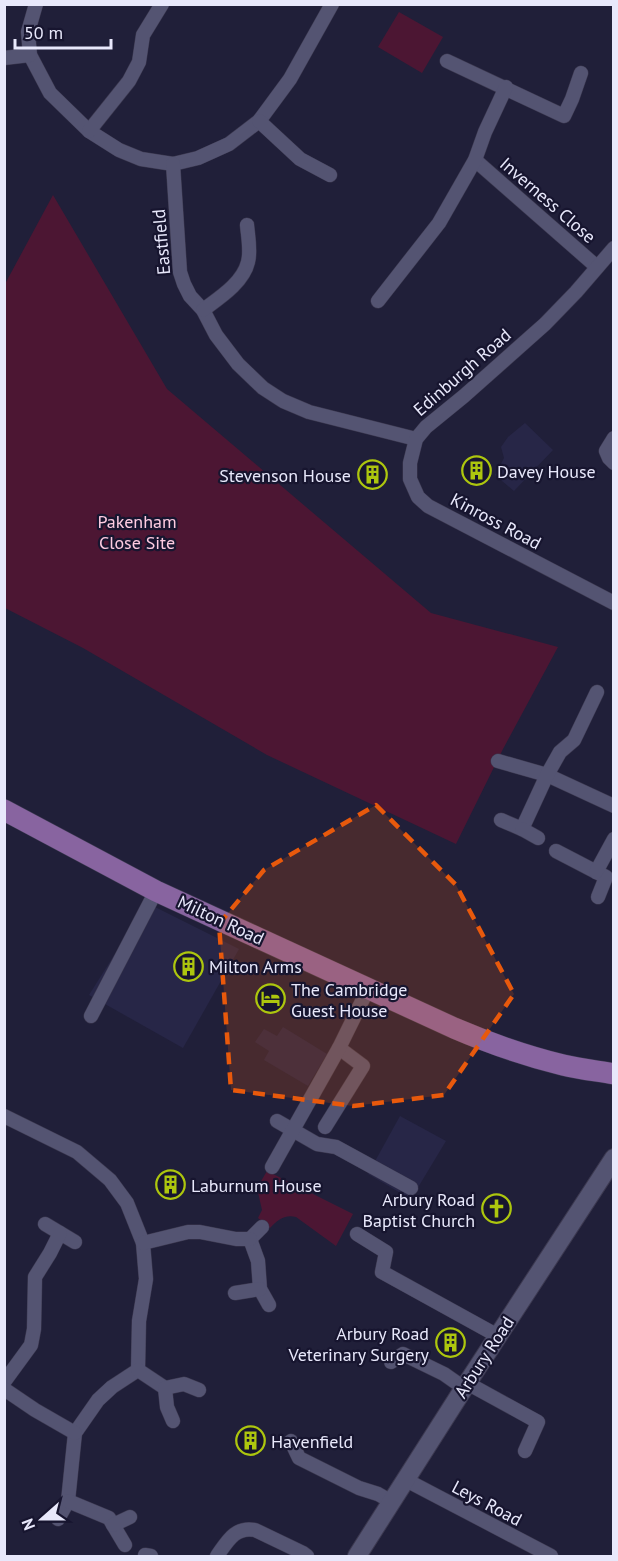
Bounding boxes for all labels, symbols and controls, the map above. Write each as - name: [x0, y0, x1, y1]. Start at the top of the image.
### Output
- scale bar: [15, 12, 111, 50]
- text: 50 m: [24, 21, 63, 44]
- street label: Inverness Close: [495, 152, 601, 248]
- street label: Eastfield: [147, 208, 175, 276]
- street label: Edinburgh Road: [408, 323, 516, 421]
- building icon: Davey House: [460, 455, 492, 487]
- building icon: Stevenson House: [356, 459, 388, 491]
- place label: Davey House: [497, 460, 596, 483]
- place label: Stevenson House: [219, 464, 351, 487]
- street label: Kinross Road: [447, 487, 545, 555]
- park label: Pakenham Close Site: [97, 510, 177, 554]
- street label: Milton Road: [174, 890, 268, 950]
- building icon: Milton Arms: [172, 950, 204, 982]
- place label: Milton Arms: [209, 955, 302, 978]
- place label: The Cambridge Guest House: [291, 978, 407, 1022]
- hotel icon: The Cambridge Guest House: [254, 983, 286, 1015]
- building icon: Laburnum House: [154, 1169, 186, 1201]
- place label: Laburnum House: [191, 1174, 322, 1197]
- place label: Arbury Road Baptist Church: [363, 1188, 475, 1232]
- church icon: Arbury Road Baptist Church: [480, 1193, 512, 1225]
- street label: Arbury Road: [449, 1312, 519, 1402]
- place label: Arbury Road Veterinary Surgery: [288, 1322, 430, 1366]
- building icon: Arbury Road Veterinary Surgery: [434, 1327, 466, 1359]
- building icon: Havenfield: [234, 1425, 266, 1457]
- place label: Havenfield: [271, 1430, 353, 1453]
- street label: Leys Road: [448, 1475, 526, 1531]
- north arrow: [12, 1489, 72, 1549]
- text: N: [17, 1516, 39, 1533]

